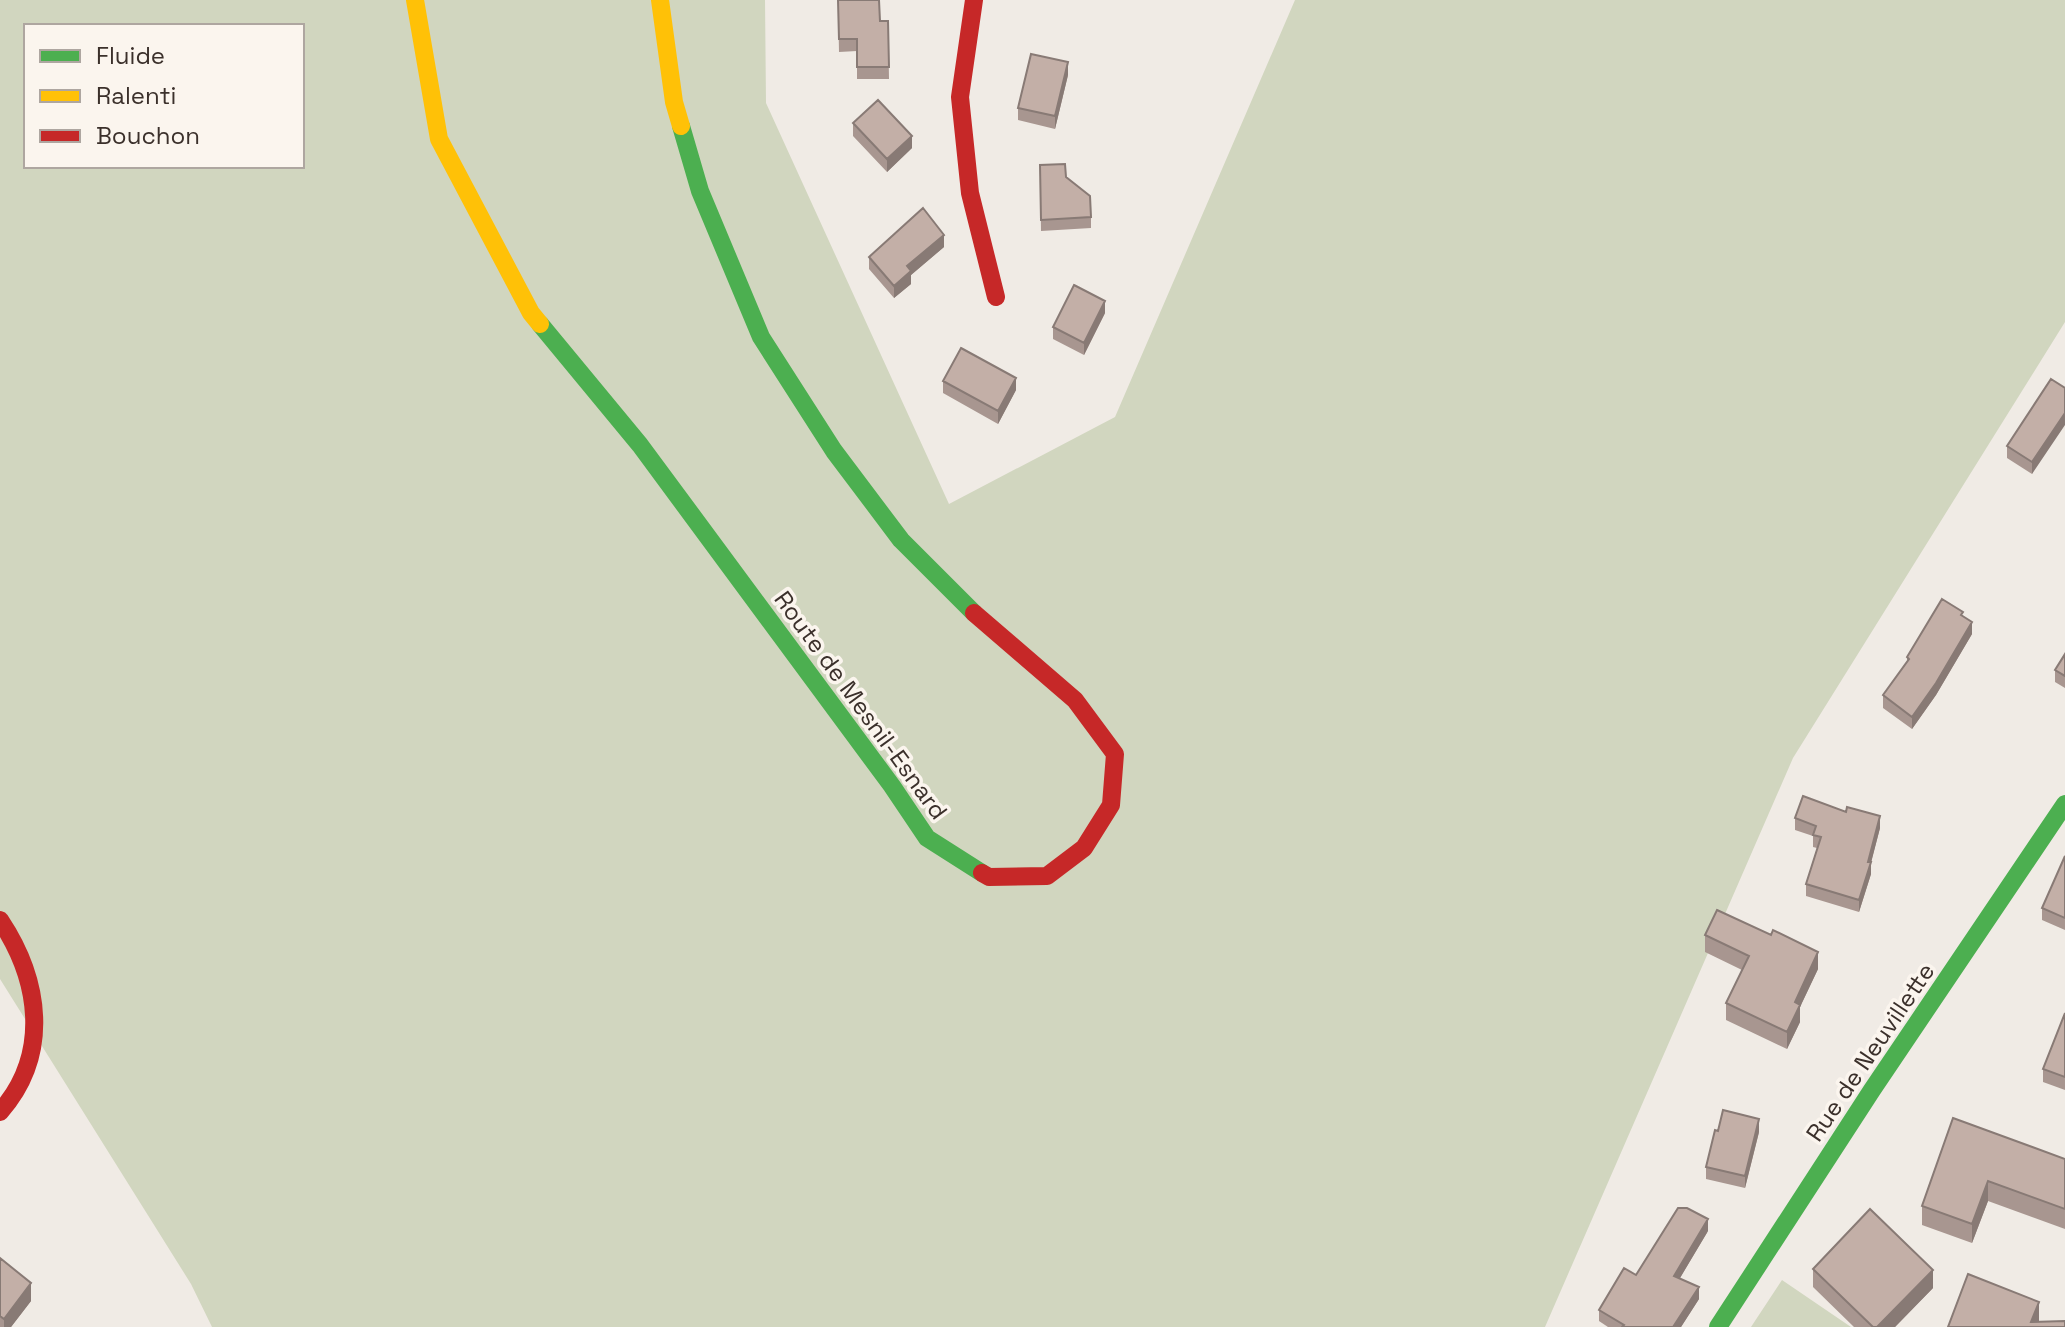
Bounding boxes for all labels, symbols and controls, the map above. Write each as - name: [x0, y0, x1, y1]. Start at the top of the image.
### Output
- legend: [24, 24, 304, 168]
- text: Fluide: [96, 40, 165, 71]
- text: Ralenti: [96, 80, 176, 111]
- text: Bouchon: [96, 120, 200, 151]
- street label: Route de Mesnil-Esnard: [768, 585, 954, 825]
- street label: Rue de Neuvillette: [1799, 957, 1941, 1147]

